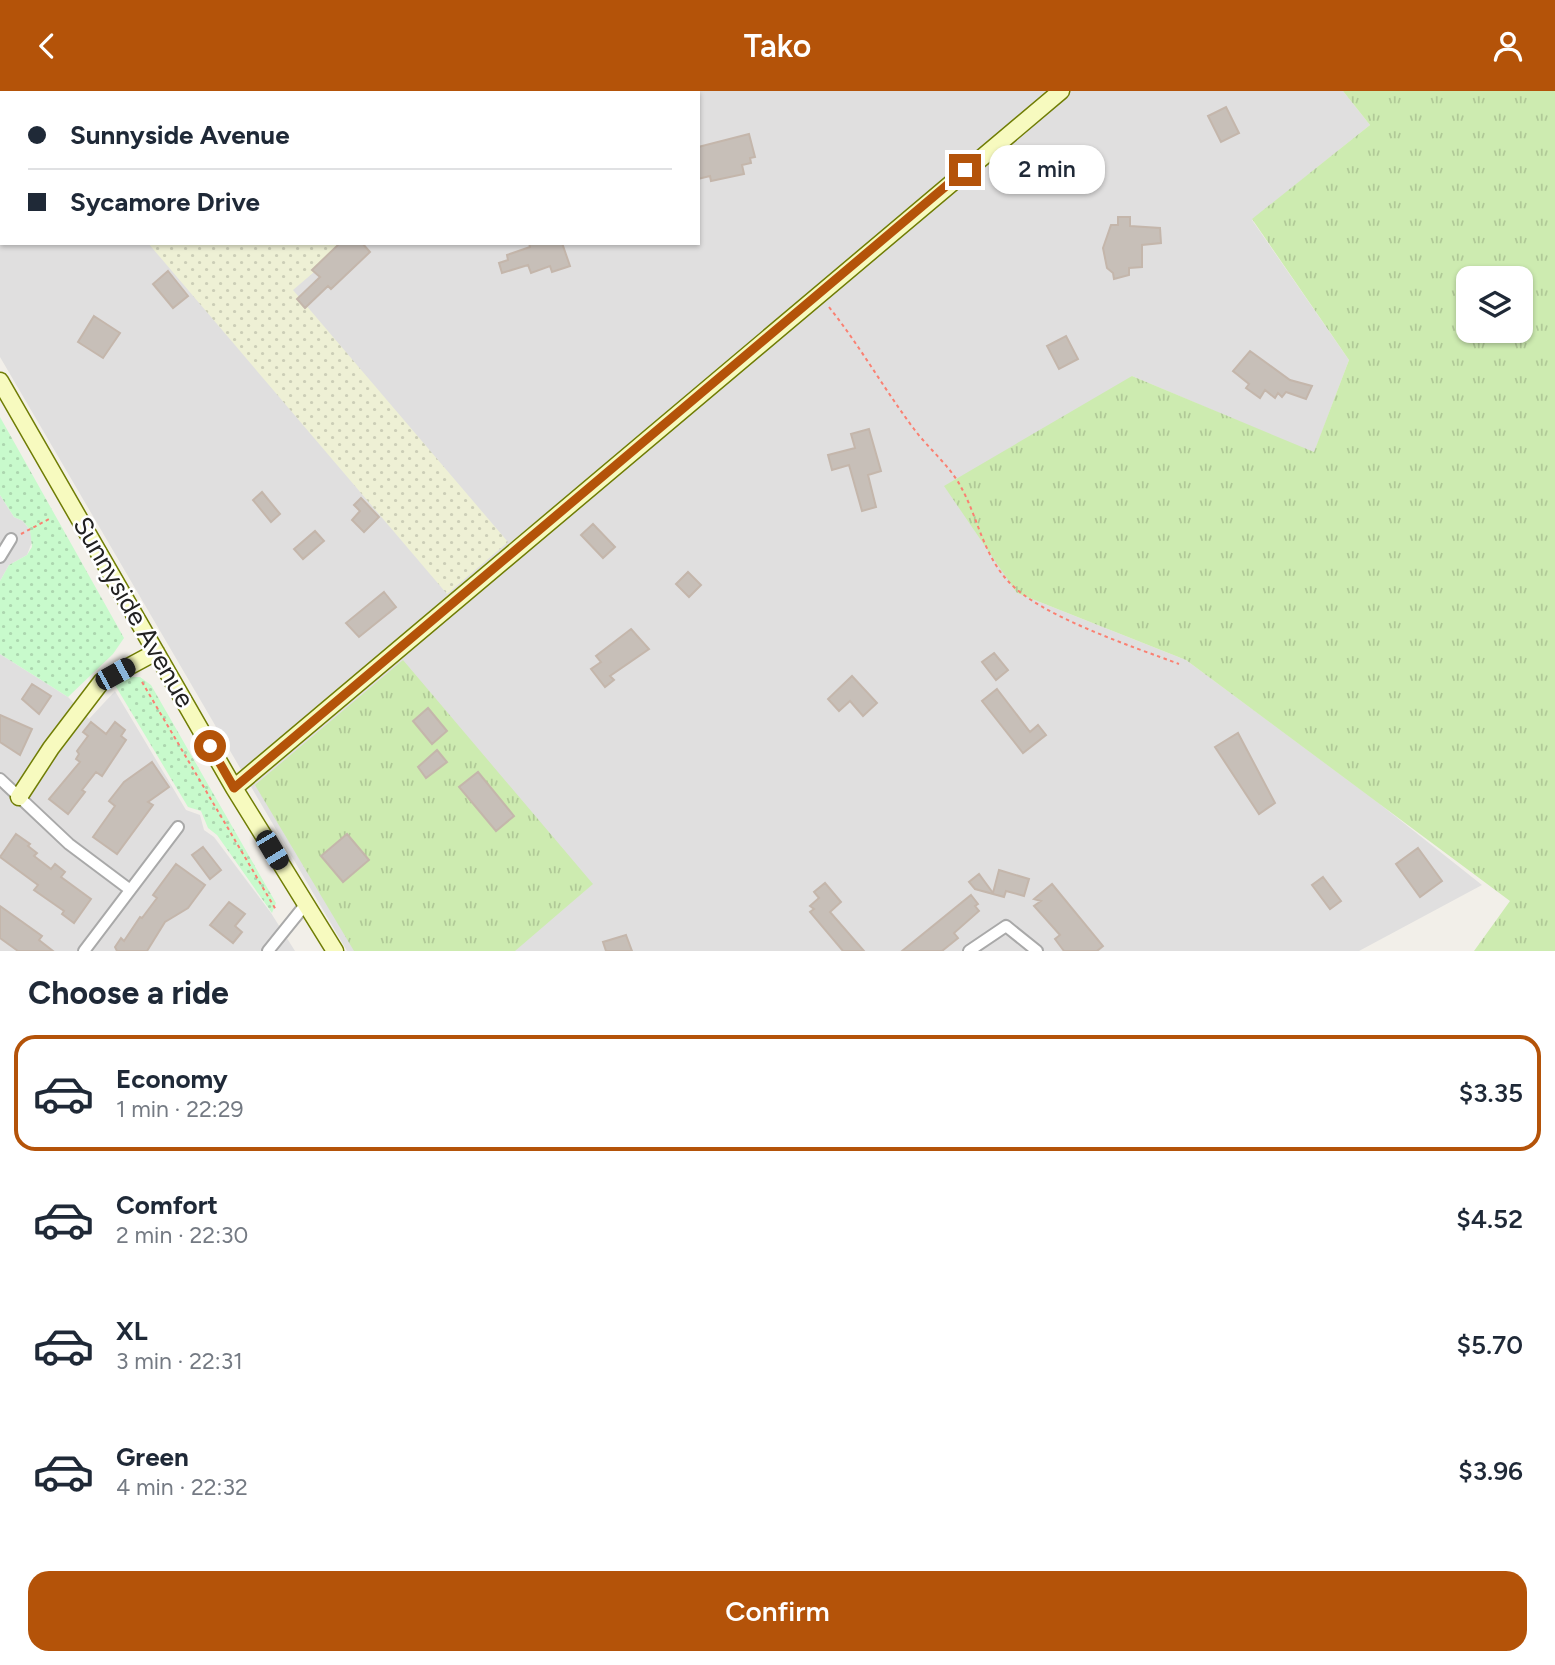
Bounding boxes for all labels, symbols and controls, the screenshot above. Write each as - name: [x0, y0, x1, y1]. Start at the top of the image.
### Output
- icon: back: [28, 27, 66, 65]
- text: Tako: [744, 27, 811, 65]
- icon: person: [1489, 27, 1527, 65]
- text: Sunnyside Avenue: [70, 119, 290, 151]
- callout: 2 min: [990, 146, 1105, 195]
- route end: [949, 154, 981, 186]
- text: 2 min: [1018, 155, 1076, 183]
- text: Sycamore Drive: [70, 186, 260, 218]
- map controls: [1456, 266, 1533, 343]
- button: layers: [1456, 266, 1533, 343]
- street label: Sunnyside Avenue: [66, 511, 202, 713]
- car: [92, 655, 139, 693]
- route start: [194, 730, 226, 762]
- car: [253, 827, 292, 873]
- text: Choose a ride: [28, 974, 229, 1012]
- icon: car: [32, 1062, 95, 1125]
- text: Economy: [116, 1063, 228, 1095]
- text: $3.35: [1459, 1077, 1523, 1109]
- text: 1 min · 22:29: [116, 1095, 244, 1123]
- icon: car: [32, 1188, 95, 1251]
- text: Comfort: [116, 1189, 218, 1221]
- text: $4.52: [1456, 1203, 1523, 1235]
- text: 2 min · 22:30: [116, 1221, 248, 1249]
- icon: car: [32, 1314, 95, 1377]
- text: XL: [116, 1315, 148, 1347]
- text: $5.70: [1456, 1329, 1523, 1361]
- text: 3 min · 22:31: [116, 1347, 243, 1375]
- icon: car: [32, 1440, 95, 1503]
- text: Green: [116, 1441, 189, 1473]
- text: $3.96: [1458, 1455, 1523, 1487]
- text: 4 min · 22:32: [116, 1473, 248, 1501]
- button: Confirm: [28, 1571, 1527, 1651]

